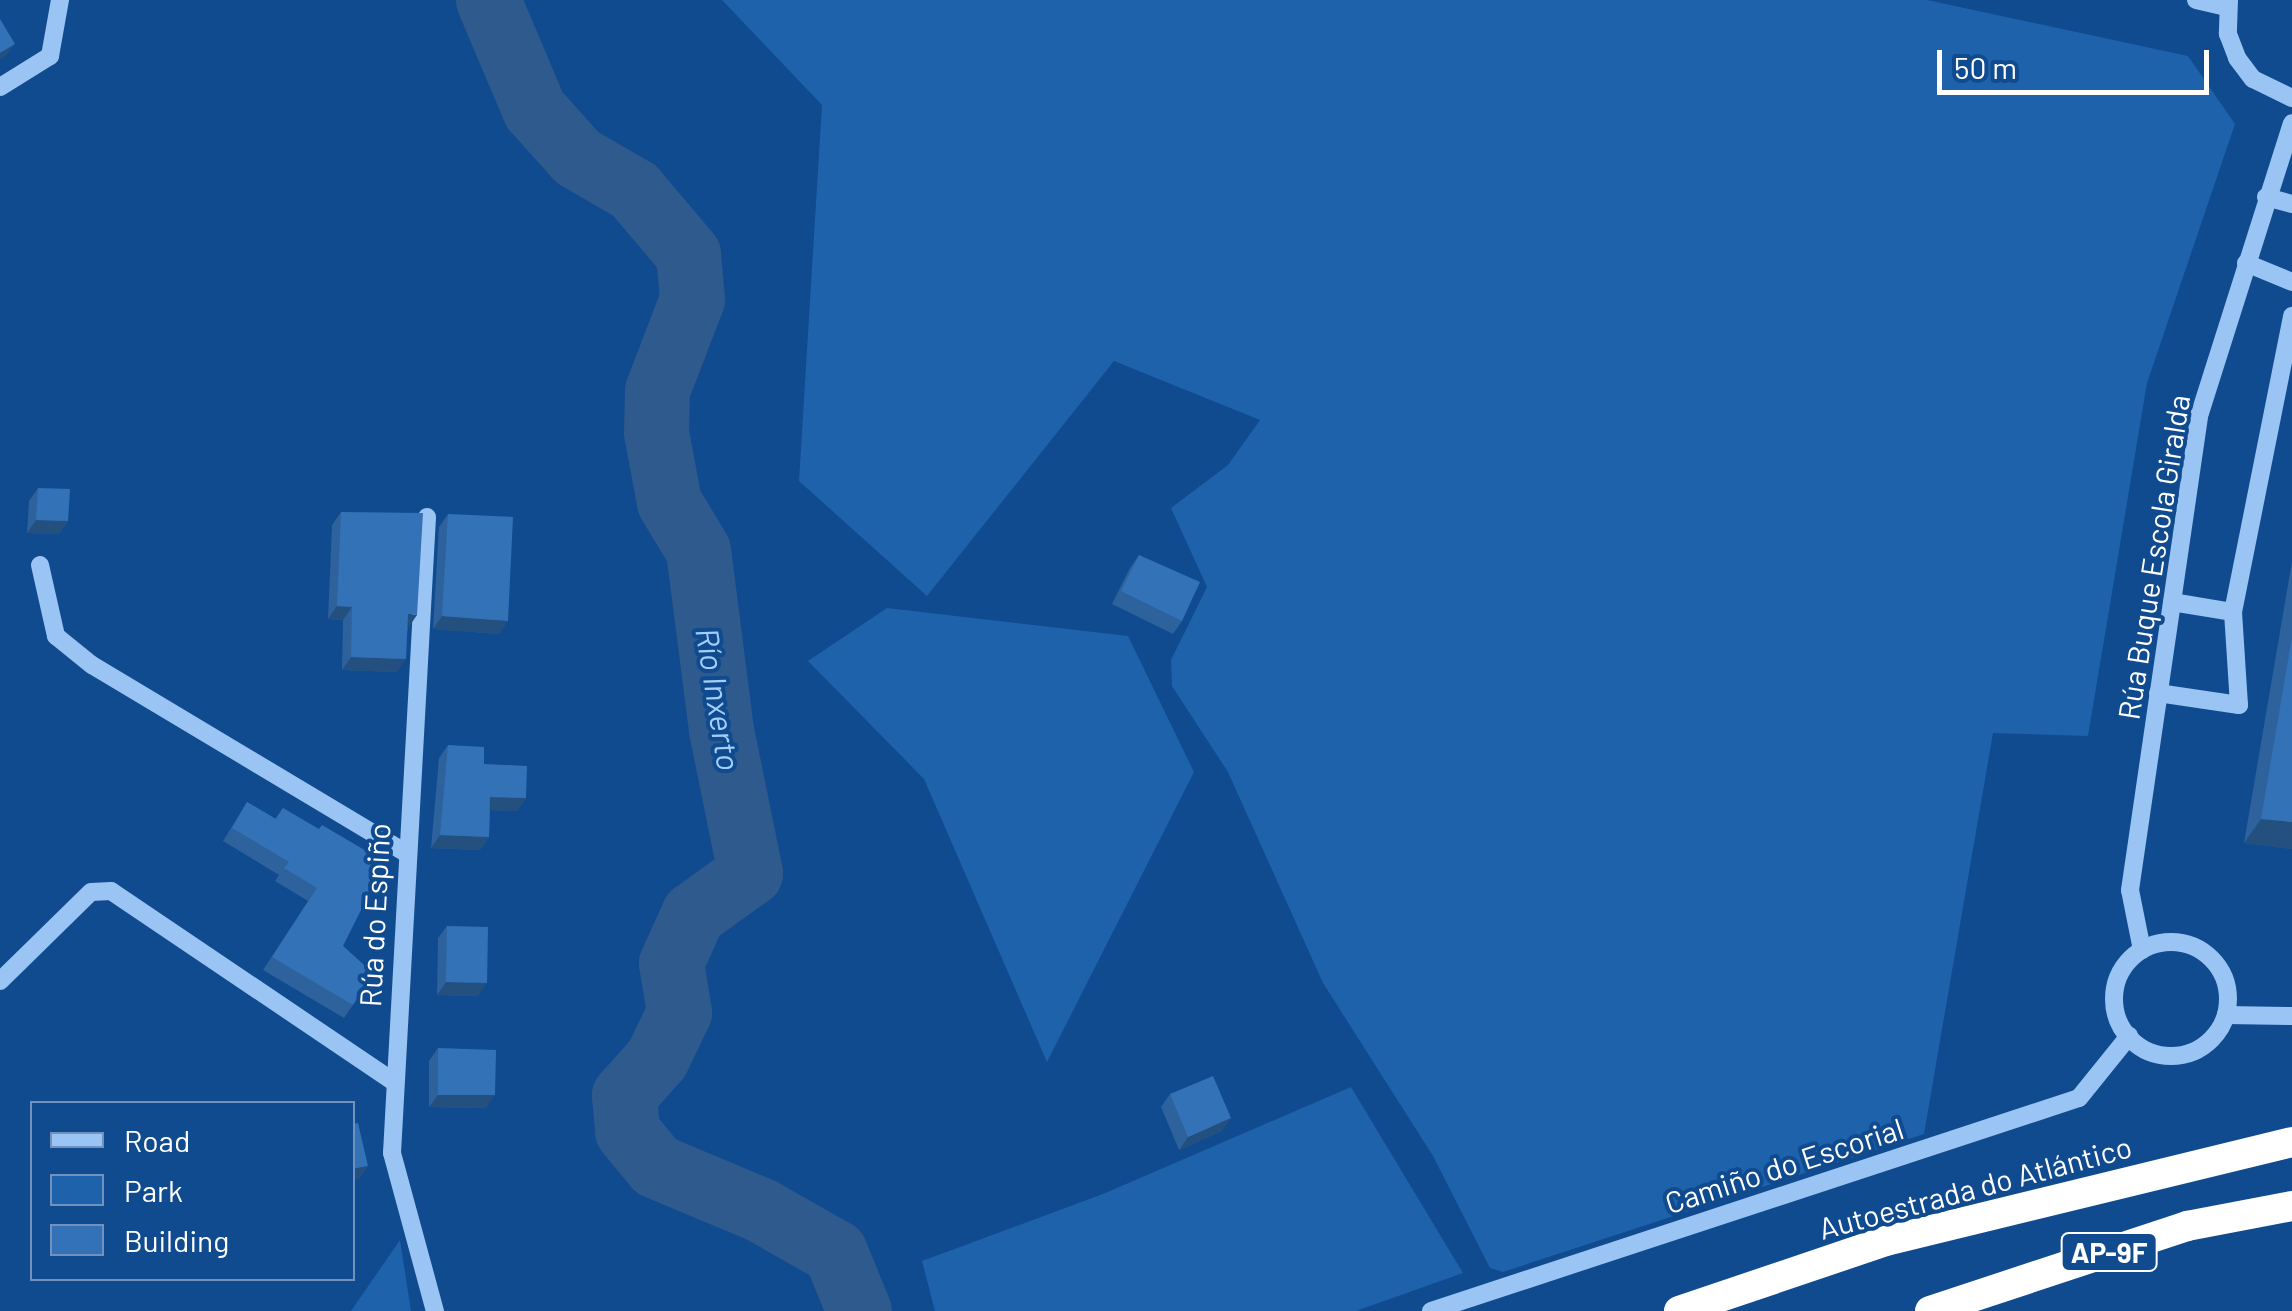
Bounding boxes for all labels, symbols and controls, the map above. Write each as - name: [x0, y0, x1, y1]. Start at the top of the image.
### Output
- scale bar: [1942, 30, 2214, 92]
- text: 50 m: [1954, 49, 2017, 85]
- street label: Rúa Buque Escola Giralda: [2110, 392, 2196, 722]
- water label: Río Inxerto: [689, 625, 749, 773]
- street label: Rúa do Espiño: [351, 822, 397, 1008]
- legend: [30, 1101, 355, 1281]
- street label: Camiño do Escorial: [1660, 1110, 1908, 1220]
- text: Road: [124, 1122, 190, 1158]
- street label: Autoestrada do Atlántico: [1815, 1128, 2135, 1246]
- text: Park: [124, 1172, 183, 1208]
- text: Building: [124, 1222, 229, 1258]
- road number: AP-9F: [2059, 1229, 2159, 1275]

